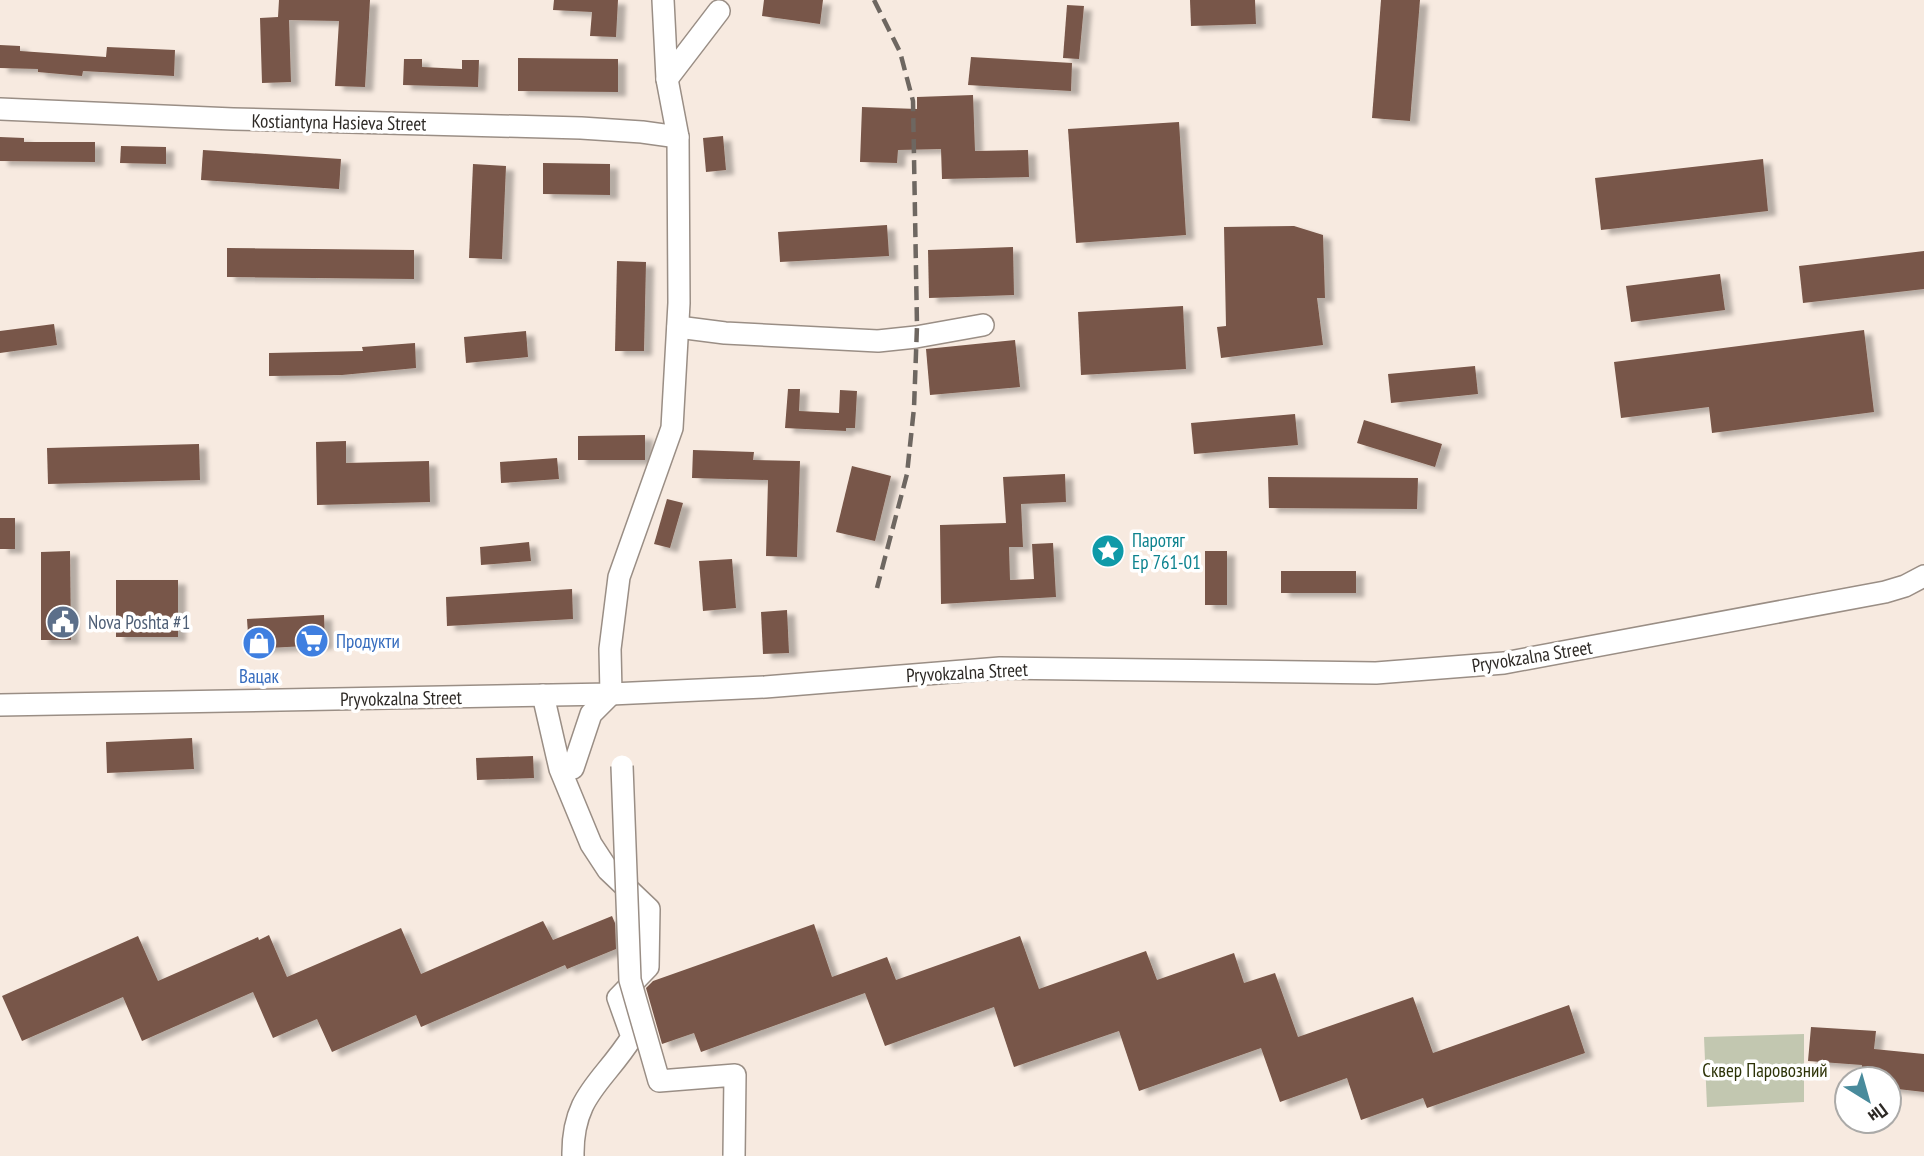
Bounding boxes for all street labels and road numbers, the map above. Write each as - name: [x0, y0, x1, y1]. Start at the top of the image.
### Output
- street label: Kostiantyna Hasieva Street: [251, 108, 427, 136]
- street label: Pryvokzalna Street: [1470, 635, 1595, 677]
- street label: Pryvokzalna Street: [906, 657, 1029, 687]
- street label: Pryvokzalna Street: [340, 685, 463, 711]

